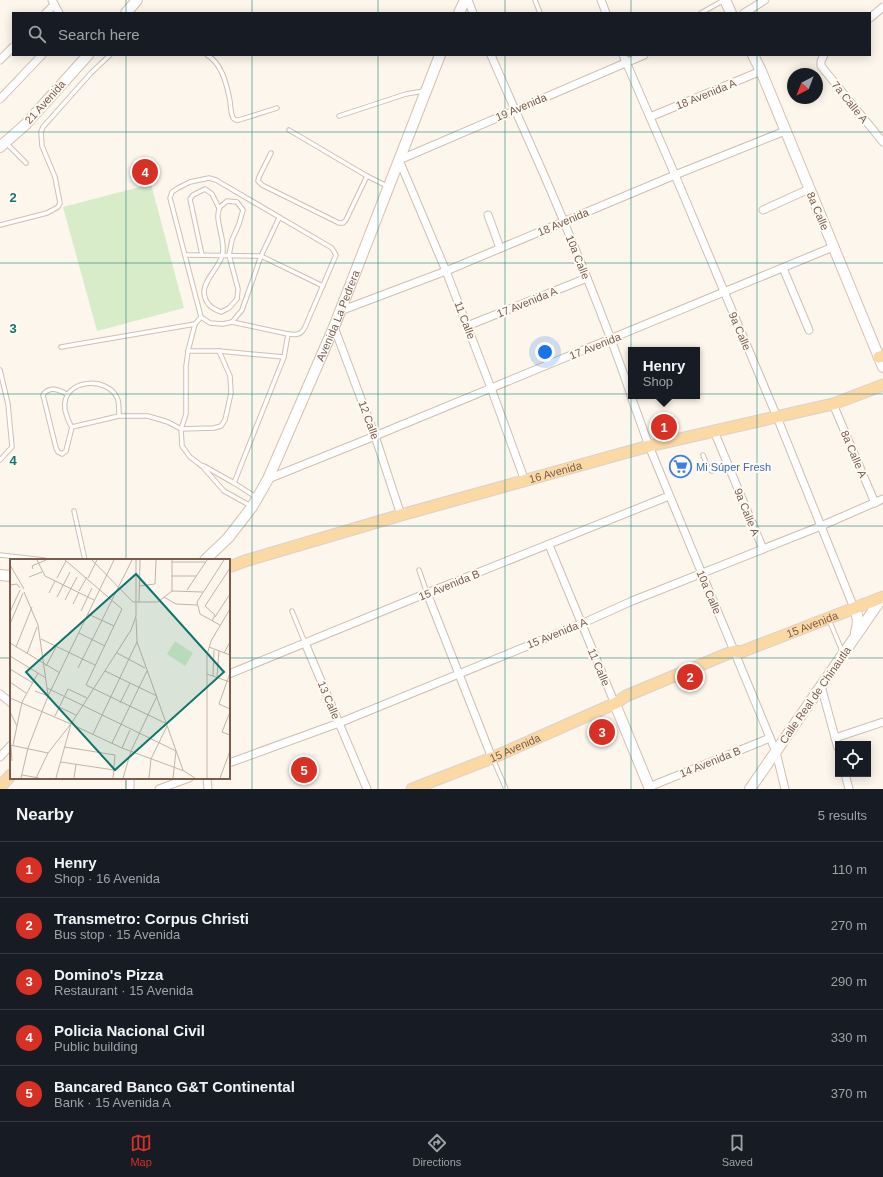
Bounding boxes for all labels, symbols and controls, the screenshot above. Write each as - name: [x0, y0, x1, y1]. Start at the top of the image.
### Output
- search box: [12, 12, 871, 56]
- icon: search: [26, 23, 48, 45]
- text: Search here: [58, 26, 140, 43]
- north arrow: [787, 68, 823, 104]
- street label: 18 Avenida A: [674, 76, 739, 112]
- street label: 21 Avenida: [22, 77, 68, 126]
- street label: 7a Calle A: [830, 79, 871, 126]
- street label: 19 Avenida: [494, 91, 549, 123]
- pin: 4: [132, 157, 158, 187]
- text: 2: [9, 190, 17, 205]
- street label: 8a Calle: [805, 190, 831, 232]
- street label: 18 Avenida: [536, 206, 591, 238]
- street label: 10a Calle: [564, 233, 592, 281]
- street label: Avenida La Pedrera: [314, 268, 362, 363]
- street label: 17 Avenida A: [495, 284, 560, 320]
- street label: 11 Calle: [452, 299, 478, 341]
- street label: 9a Calle: [727, 310, 753, 352]
- text: 3: [9, 321, 17, 336]
- street label: 17 Avenida: [568, 330, 623, 362]
- your location: [535, 342, 555, 362]
- popup: [628, 347, 700, 399]
- text: Henry: [643, 357, 685, 374]
- text: Shop: [643, 374, 673, 389]
- street label: 12 Calle: [356, 399, 382, 441]
- pin: 1: [651, 412, 677, 442]
- street label: 8a Calle A: [839, 429, 870, 480]
- text: 4: [9, 453, 17, 468]
- supermarket icon: Mi Súper Fresh: [668, 454, 694, 480]
- street label: 16 Avenida: [528, 459, 584, 485]
- place label: Mi Súper Fresh: [696, 461, 771, 473]
- street label: 9a Calle A: [732, 487, 762, 538]
- inset map: [10, 559, 230, 779]
- street label: 15 Avenida B: [417, 567, 481, 603]
- street label: 10a Calle: [694, 568, 724, 616]
- street label: 15 Avenida: [785, 609, 840, 640]
- street label: 15 Avenida A: [525, 615, 590, 651]
- street label: Calle Real de Chinautla: [777, 644, 854, 746]
- street label: 11 Calle: [586, 646, 612, 688]
- pin: 2: [677, 662, 703, 692]
- street label: 13 Calle: [316, 679, 342, 721]
- pin: 3: [589, 717, 615, 747]
- street label: 15 Avenida: [488, 731, 543, 764]
- map controls: [835, 741, 871, 777]
- button: locate: [835, 741, 871, 777]
- street label: 14 Avenida B: [678, 744, 742, 780]
- pin: 5: [291, 755, 317, 785]
- text: Nearby: [16, 805, 74, 824]
- text: 5 results: [818, 808, 867, 823]
- text: Henry: [54, 854, 97, 871]
- text: 1: [25, 862, 33, 877]
- text: 110 m: [832, 862, 867, 877]
- text: Shop · 16 Avenida: [54, 871, 160, 886]
- text: Transmetro: Corpus Christi: [54, 910, 249, 927]
- text: 2: [25, 918, 33, 933]
- text: 270 m: [831, 918, 867, 933]
- text: Bus stop · 15 Avenida: [54, 927, 180, 942]
- text: Domino's Pizza: [54, 966, 163, 983]
- text: 3: [25, 974, 33, 989]
- text: 290 m: [831, 974, 867, 989]
- text: Restaurant · 15 Avenida: [54, 983, 193, 998]
- text: Policia Nacional Civil: [54, 1022, 205, 1039]
- text: 4: [25, 1030, 33, 1045]
- text: 330 m: [831, 1030, 867, 1045]
- text: Public building: [54, 1039, 138, 1054]
- text: Bancared Banco G&T Continental: [54, 1078, 295, 1095]
- text: 5: [25, 1086, 33, 1101]
- text: 370 m: [831, 1086, 867, 1101]
- text: Bank · 15 Avenida A: [54, 1095, 171, 1110]
- tab: Map: [130, 1132, 152, 1168]
- tab: Directions: [412, 1132, 461, 1168]
- tab: Saved: [722, 1132, 753, 1168]

